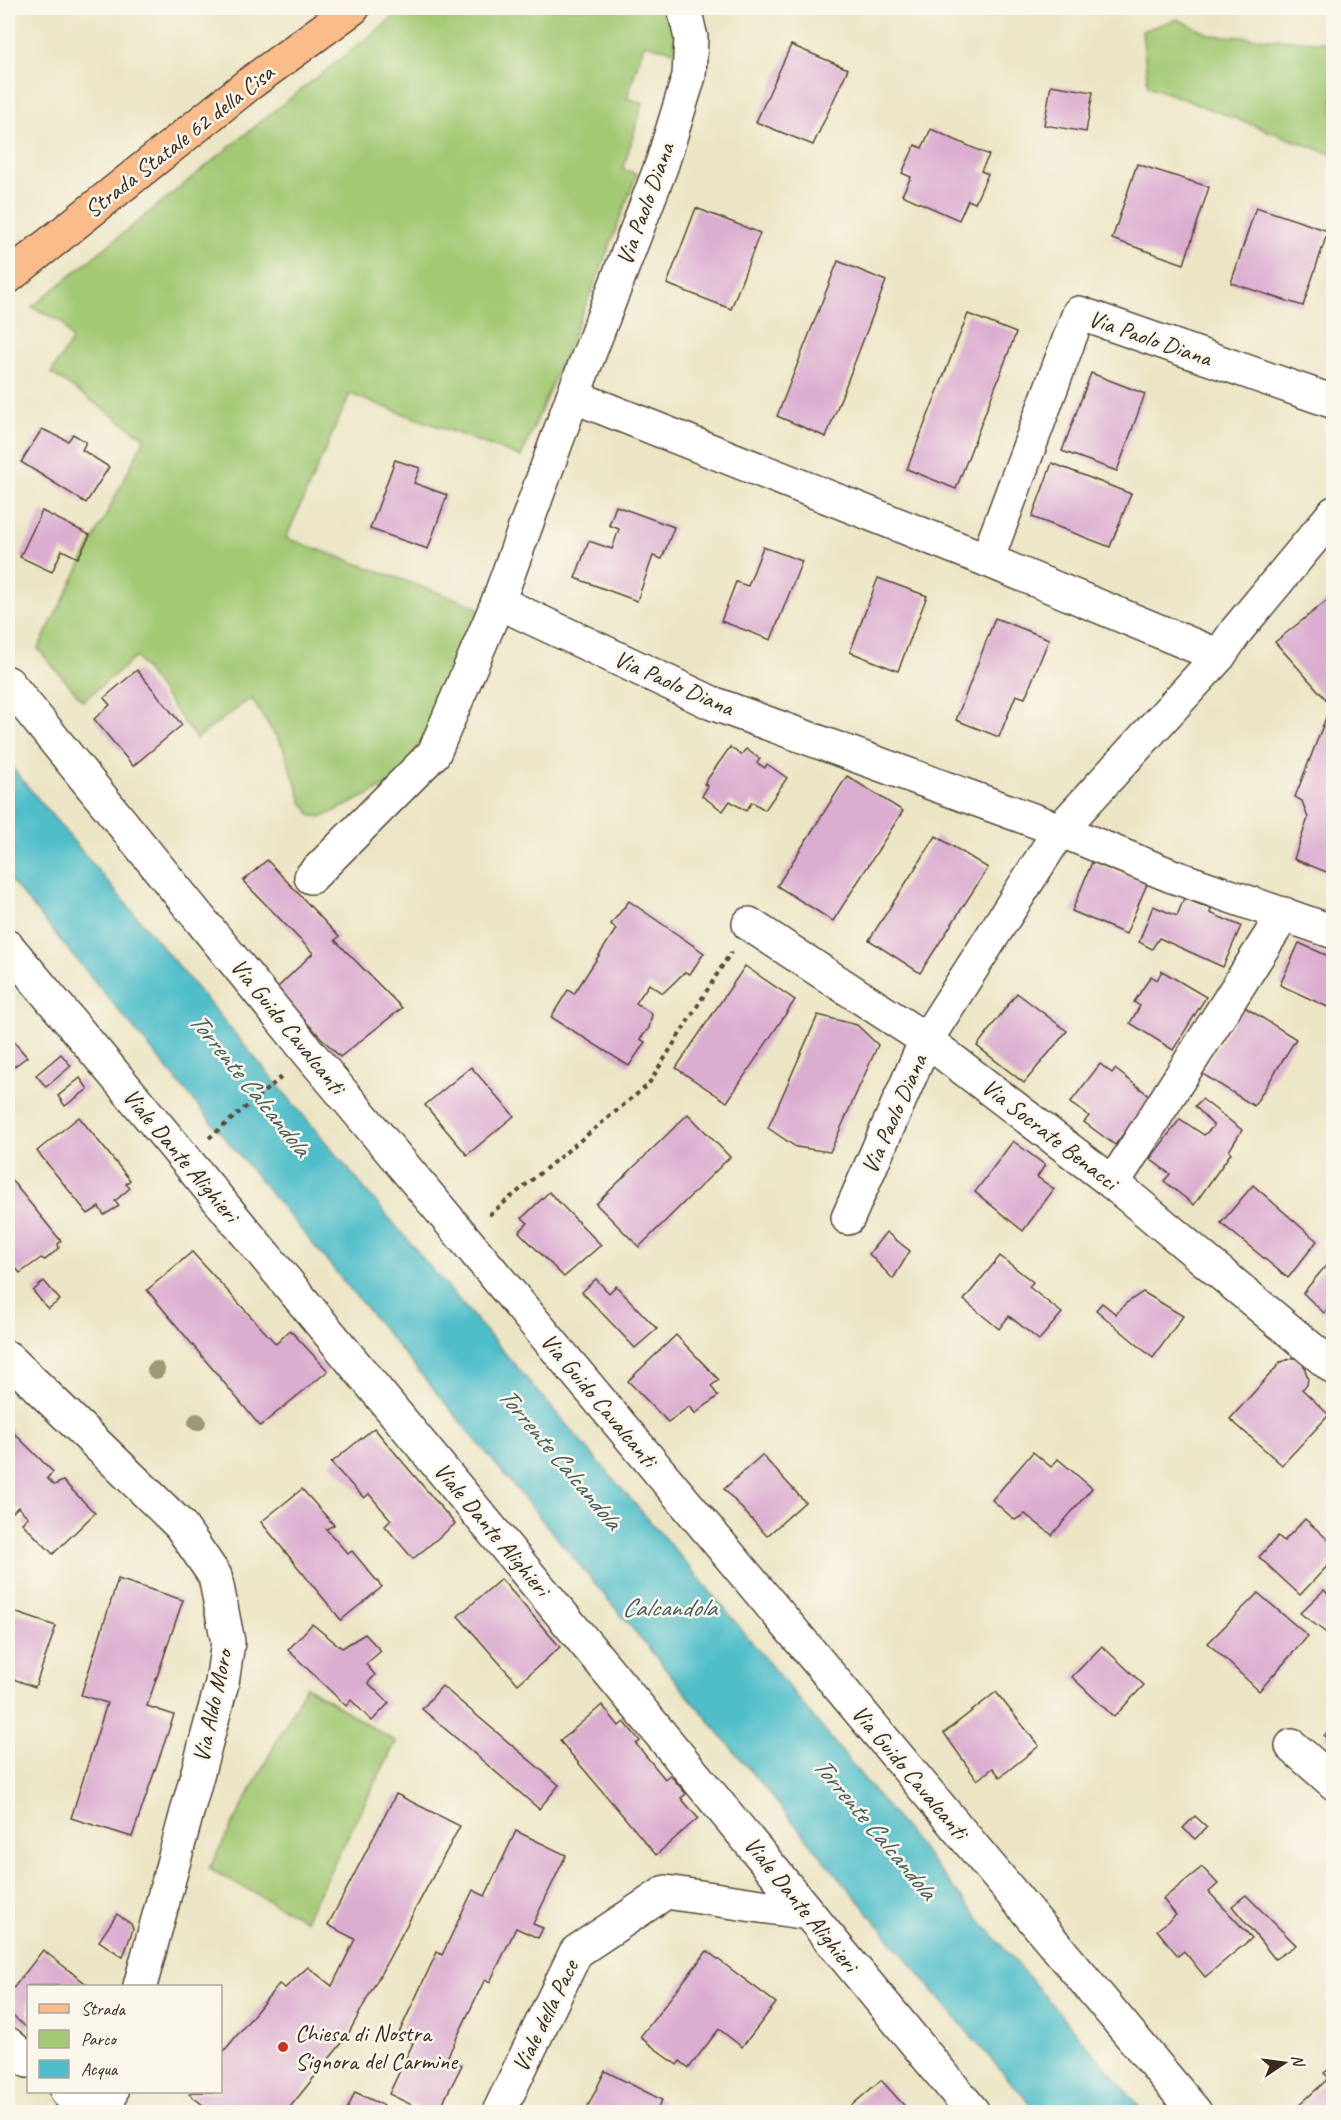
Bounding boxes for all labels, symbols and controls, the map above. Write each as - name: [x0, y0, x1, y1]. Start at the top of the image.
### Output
- street label: Strada Statale 62 della Cisa: [78, 57, 281, 224]
- street label: Via Paolo Diana: [609, 138, 681, 269]
- street label: Via Paolo Diana: [1085, 303, 1217, 373]
- street label: Via Paolo Diana: [610, 643, 740, 723]
- street label: Via Guido Cavalcanti: [224, 952, 354, 1103]
- water label: Torrente Calcandola: [182, 1005, 320, 1165]
- street label: Via Paolo Diana: [854, 1048, 934, 1178]
- street label: Via Socrate Benacci: [976, 1072, 1126, 1198]
- street label: Viale Dante Alighieri: [116, 1082, 248, 1231]
- street label: Via Guido Cavalcanti: [534, 1327, 666, 1476]
- water label: Torrente Calcandola: [491, 1380, 631, 1538]
- street label: Viale Dante Alighieri: [427, 1456, 559, 1605]
- water label: Calcandola: [622, 1591, 719, 1624]
- street label: Via Aldo Moro: [185, 1644, 239, 1765]
- street label: Via Guido Cavalcanti: [845, 1699, 977, 1848]
- water label: Torrente Calcandola: [806, 1750, 946, 1908]
- street label: Viale Dante Alighieri: [737, 1830, 867, 1981]
- street label: Viale della Pace: [505, 1953, 586, 2077]
- legend: [27, 1985, 222, 2093]
- text: Strada: [81, 1998, 126, 2020]
- place label: Chiesa di Nostra Signora del Carmine: [295, 2018, 459, 2076]
- text: Parco: [81, 2028, 117, 2050]
- north arrow: [1254, 2033, 1314, 2093]
- marker: Chiesa di Nostra Signora del Carmine: [276, 2040, 290, 2054]
- text: N: [1287, 2053, 1309, 2070]
- text: Acqua: [81, 2058, 119, 2080]

